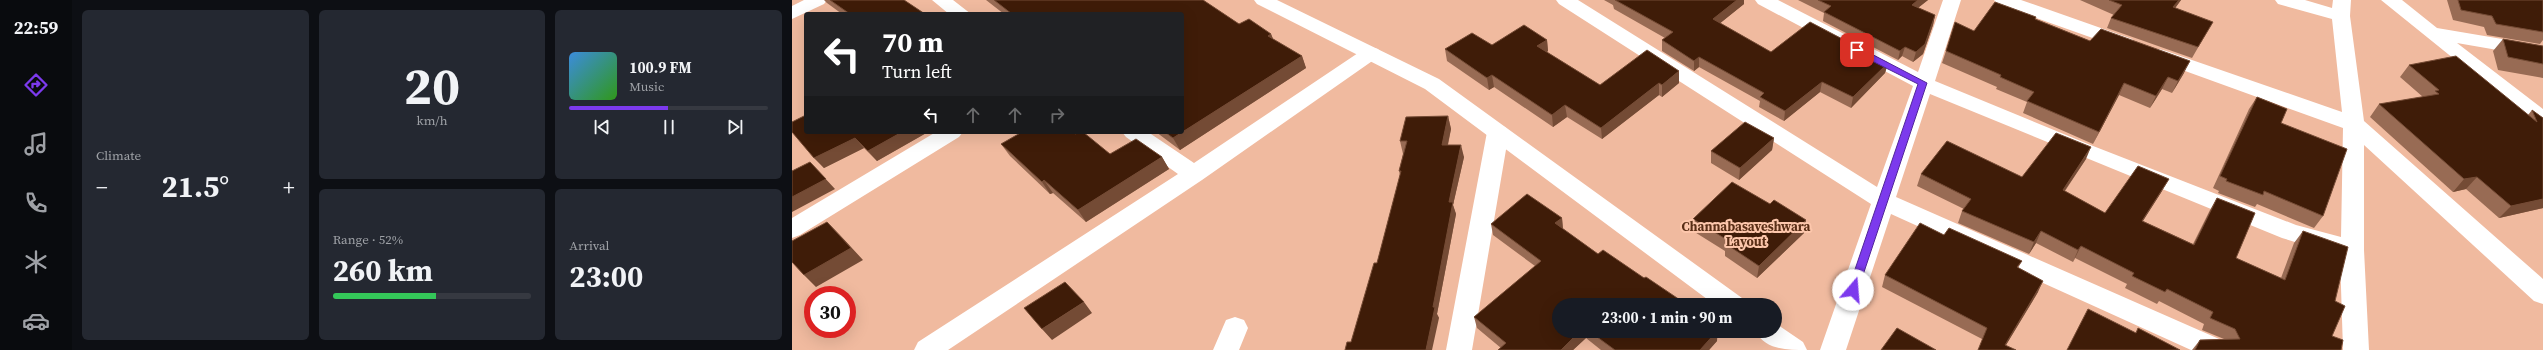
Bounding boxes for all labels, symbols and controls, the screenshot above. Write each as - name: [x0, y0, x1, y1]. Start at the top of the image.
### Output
- text: 22:59: [14, 15, 58, 40]
- text: 70 m: [882, 23, 944, 61]
- icon: left: [816, 28, 868, 80]
- pin: [1840, 33, 1874, 67]
- icon: arrive: [1846, 39, 1868, 61]
- text: 20: [404, 50, 460, 121]
- text: 100.9 FM: [629, 57, 692, 78]
- text: Turn left: [882, 59, 952, 84]
- icon: directions: [22, 71, 50, 99]
- text: Music: [629, 78, 664, 95]
- icon: left: [920, 104, 942, 126]
- icon: ahead: [962, 104, 984, 126]
- icon: ahead: [1004, 104, 1026, 126]
- icon: right: [1046, 104, 1068, 126]
- text: km/h: [417, 112, 447, 129]
- icon: previous: [591, 116, 613, 138]
- icon: pause: [658, 116, 680, 138]
- icon: next: [724, 116, 746, 138]
- icon: music: [22, 130, 50, 158]
- text: Climate: [96, 147, 141, 164]
- text: 21.5°: [162, 166, 229, 207]
- text: −: [96, 172, 108, 202]
- text: +: [283, 172, 295, 202]
- icon: phone: [22, 189, 50, 217]
- district label: Channabasaveshwara Layout: [1682, 218, 1811, 250]
- text: Range · 52%: [333, 231, 403, 248]
- text: Arrival: [569, 237, 610, 254]
- icon: climate: [22, 248, 50, 276]
- text: 260 km: [333, 250, 433, 291]
- text: 23:00: [569, 256, 643, 297]
- position arrow: [1832, 269, 1874, 311]
- speed limit sign: 30: [804, 286, 856, 338]
- icon: car: [22, 307, 50, 335]
- text: 23:00 · 1 min · 90 m: [1602, 307, 1732, 328]

